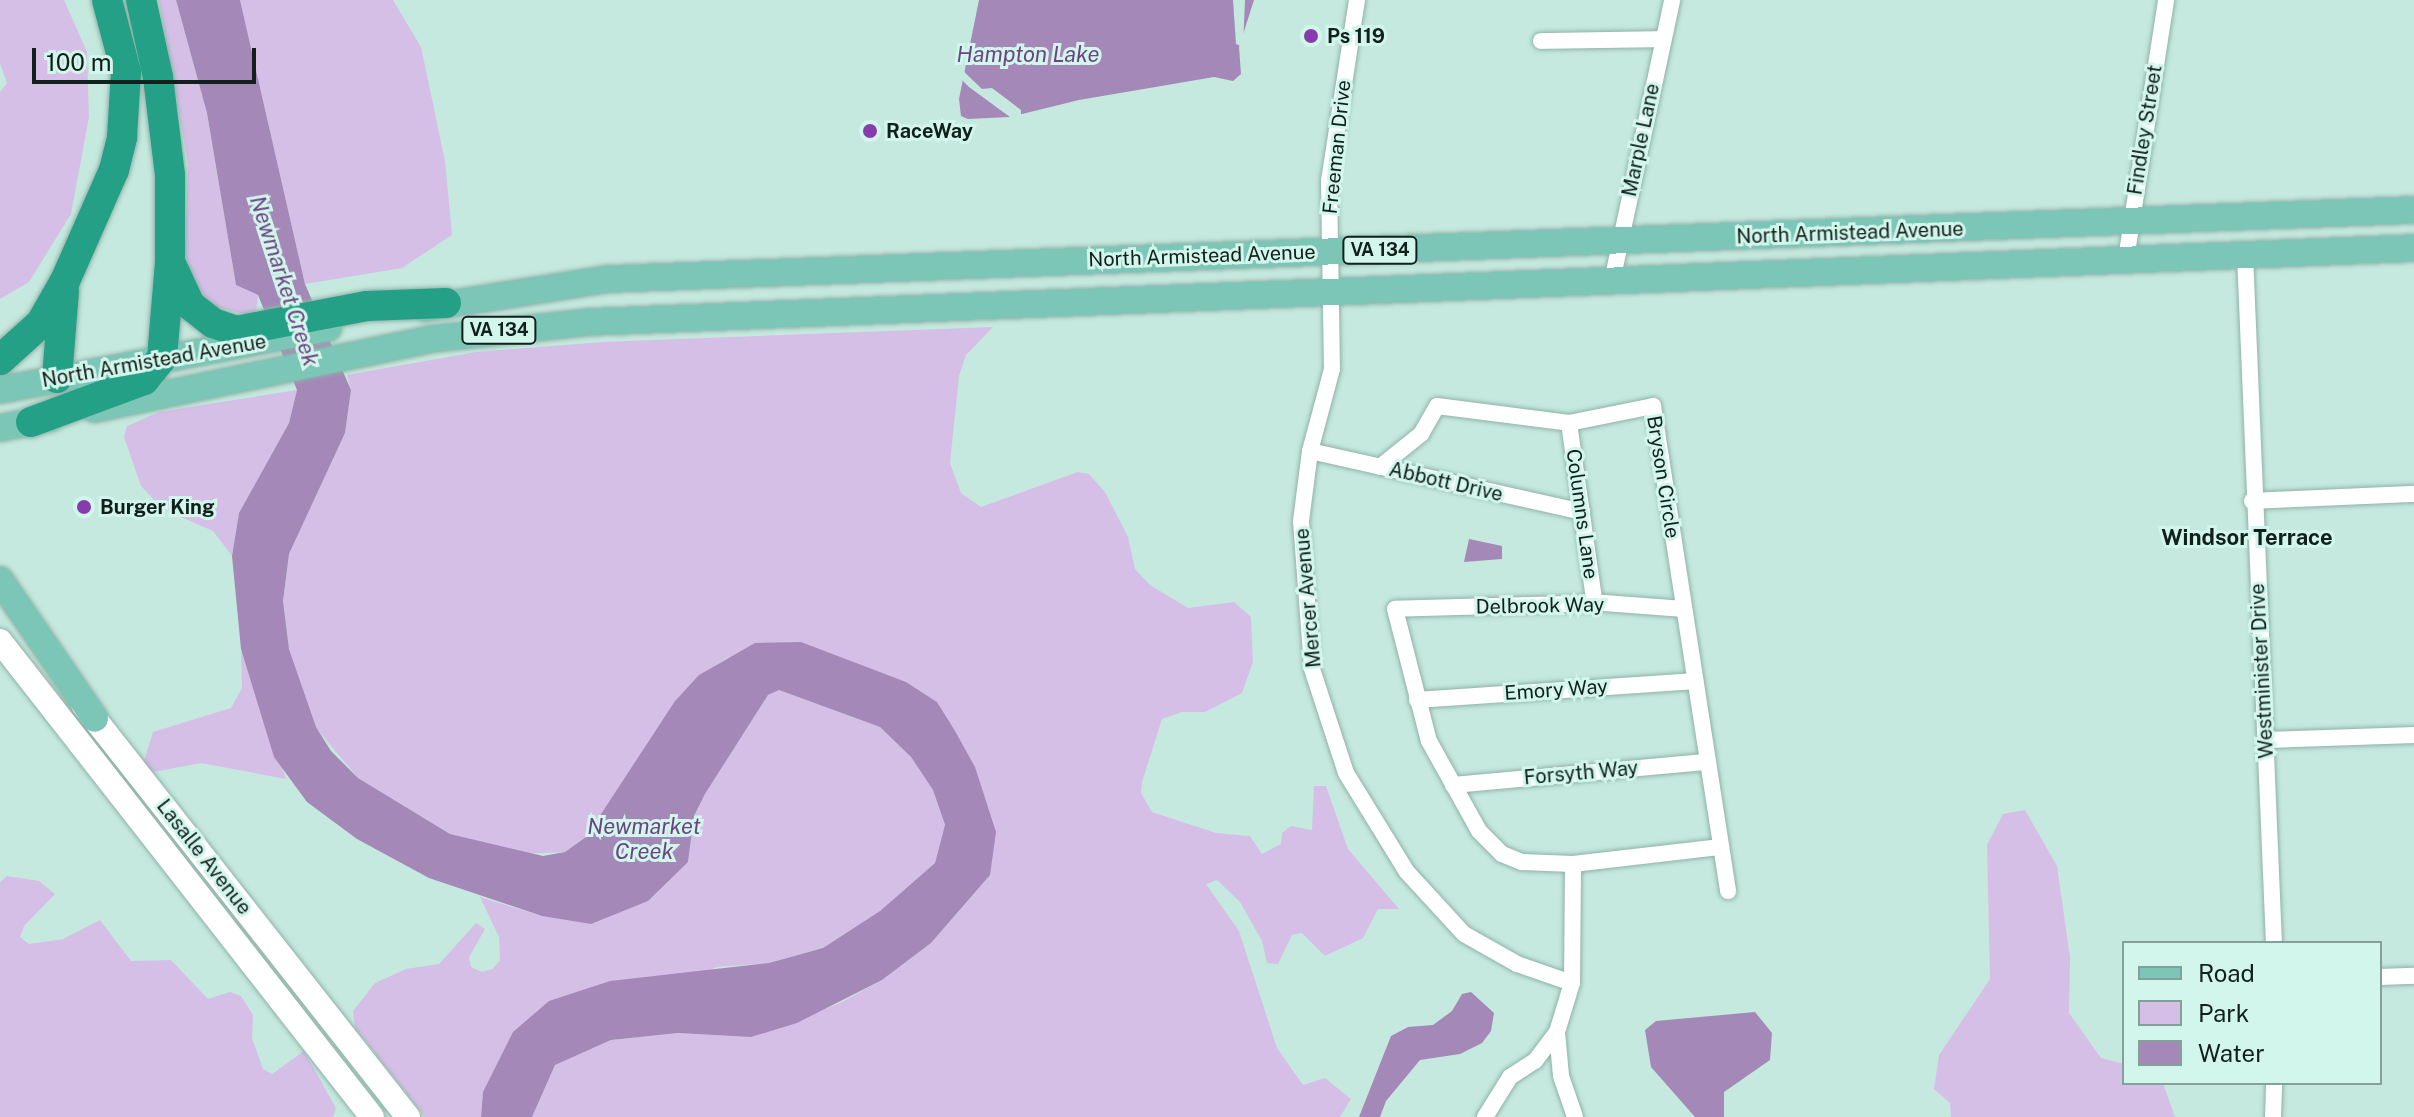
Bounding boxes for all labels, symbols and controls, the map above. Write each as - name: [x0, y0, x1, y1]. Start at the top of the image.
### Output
- place label: Ps 119: [1327, 24, 1385, 48]
- marker: Ps 119: [1302, 27, 1320, 45]
- scale bar: [36, 32, 260, 82]
- water label: Hampton Lake: [957, 42, 1099, 68]
- text: 100 m: [46, 48, 112, 76]
- street label: Findley Street: [2123, 63, 2167, 197]
- street label: Freeman Drive: [1318, 79, 1356, 215]
- street label: Marple Lane: [1617, 81, 1665, 199]
- place label: RaceWay: [886, 119, 973, 143]
- marker: RaceWay: [861, 122, 879, 140]
- water label: Newmarket Creek: [244, 193, 324, 369]
- street label: North Armistead Avenue: [1736, 217, 1964, 249]
- road number: VA 134: [1342, 236, 1418, 264]
- street label: North Armistead Avenue: [1088, 240, 1316, 272]
- road number: VA 134: [461, 316, 537, 344]
- street label: North Armistead Avenue: [40, 329, 268, 393]
- street label: Bryson Circle: [1641, 414, 1685, 540]
- street label: Columns Lane: [1561, 447, 1603, 581]
- street label: Abbott Drive: [1387, 457, 1505, 507]
- place label: Burger King: [100, 495, 214, 519]
- marker: Burger King: [75, 498, 93, 516]
- district label: Windsor Terrace: [2161, 525, 2333, 551]
- street label: Mercer Avenue: [1290, 527, 1326, 669]
- street label: Westminister Drive: [2245, 583, 2279, 759]
- street label: Delbrook Way: [1475, 593, 1605, 619]
- street label: Emory Way: [1503, 674, 1609, 706]
- street label: Forsyth Way: [1523, 756, 1639, 790]
- street label: Lasalle Avenue: [152, 795, 256, 919]
- water label: Newmarket Creek: [587, 813, 701, 864]
- legend: [2122, 941, 2382, 1085]
- text: Road: [2198, 959, 2255, 987]
- text: Park: [2198, 999, 2249, 1027]
- text: Water: [2198, 1039, 2265, 1067]

